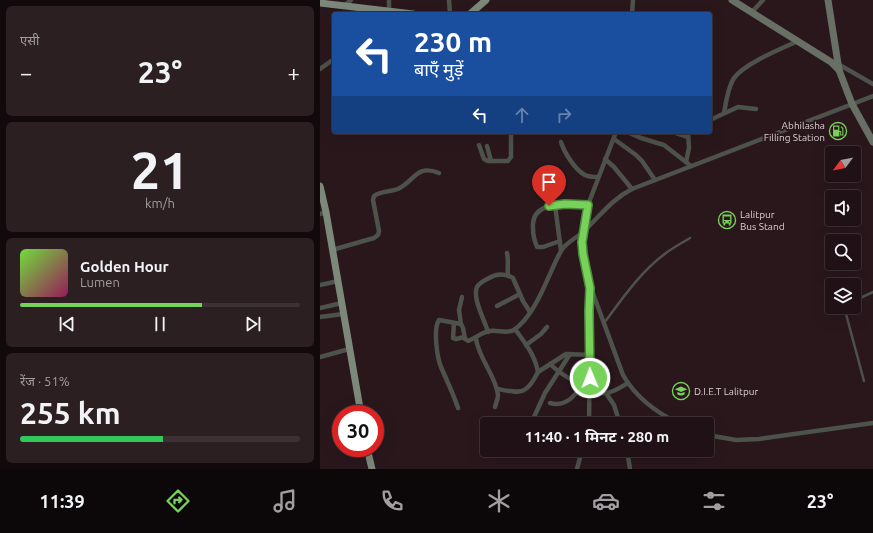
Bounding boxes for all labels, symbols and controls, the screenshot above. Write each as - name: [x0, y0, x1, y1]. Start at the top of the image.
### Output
- text: 230 m: [414, 26, 492, 57]
- icon: left: [348, 28, 400, 80]
- text: एसी: [20, 33, 39, 47]
- text: 23°: [138, 55, 182, 89]
- text: बाएँ मुड़ें: [414, 59, 463, 79]
- text: −: [20, 60, 32, 85]
- text: +: [288, 60, 300, 85]
- icon: left: [469, 104, 491, 126]
- icon: ahead: [511, 104, 533, 126]
- icon: right: [553, 104, 575, 126]
- place label: Abhilasha Filling Station: [764, 120, 825, 143]
- fuel station icon: Abhilasha Filling Station: [828, 121, 848, 141]
- text: 21: [131, 141, 189, 199]
- north arrow: [825, 146, 861, 182]
- map controls: [825, 146, 861, 314]
- pin: [532, 165, 566, 206]
- icon: arrive: [538, 171, 560, 193]
- button: sound: [825, 190, 861, 226]
- text: km/h: [145, 196, 175, 210]
- place label: Lalitpur Bus Stand: [740, 209, 785, 232]
- bus stop icon: Lalitpur Bus Stand: [717, 210, 737, 230]
- button: search: [825, 234, 861, 270]
- text: Golden Hour: [80, 258, 169, 275]
- text: Lumen: [80, 275, 120, 289]
- button: layers: [825, 278, 861, 314]
- icon: previous: [56, 313, 78, 335]
- icon: pause: [149, 313, 171, 335]
- icon: next: [242, 313, 264, 335]
- position arrow: [569, 357, 611, 399]
- text: रेंज · 51%: [20, 374, 70, 388]
- school or university icon: D.I.E.T Lalitpur: [671, 381, 691, 401]
- place label: D.I.E.T Lalitpur: [694, 386, 758, 397]
- text: 255 km: [20, 396, 121, 430]
- speed limit sign: 30: [332, 405, 384, 457]
- text: 11:40 · 1 मिनट · 280 m: [525, 428, 669, 445]
- icon: directions: [164, 487, 192, 515]
- icon: music: [271, 487, 299, 515]
- icon: phone: [378, 487, 406, 515]
- icon: climate: [485, 487, 513, 515]
- icon: car: [592, 487, 620, 515]
- icon: filters: [700, 487, 728, 515]
- text: 11:39: [40, 491, 85, 511]
- text: 23°: [807, 491, 833, 511]

